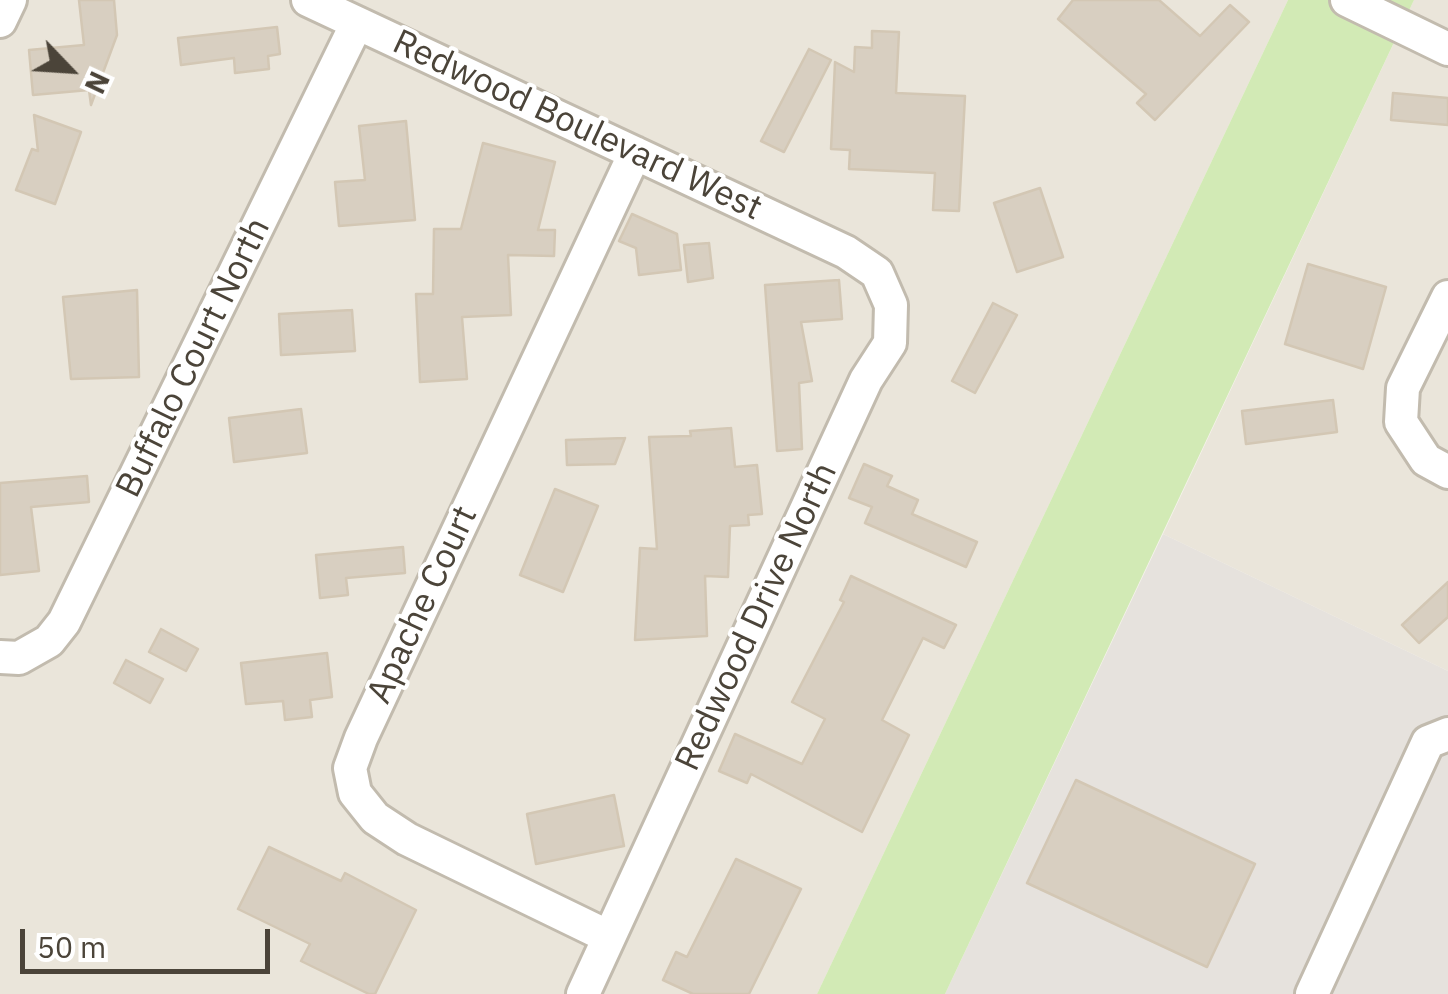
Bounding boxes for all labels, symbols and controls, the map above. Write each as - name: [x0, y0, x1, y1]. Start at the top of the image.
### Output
- north arrow: [20, 20, 120, 120]
- street label: Redwood Boulevard West: [386, 22, 768, 230]
- text: N: [77, 66, 119, 100]
- street label: Buffalo Court North: [108, 211, 280, 505]
- street label: Redwood Drive North: [667, 456, 847, 778]
- street label: Apache Court: [359, 500, 487, 710]
- scale bar: [25, 909, 275, 971]
- text: 50 m: [37, 927, 106, 966]

